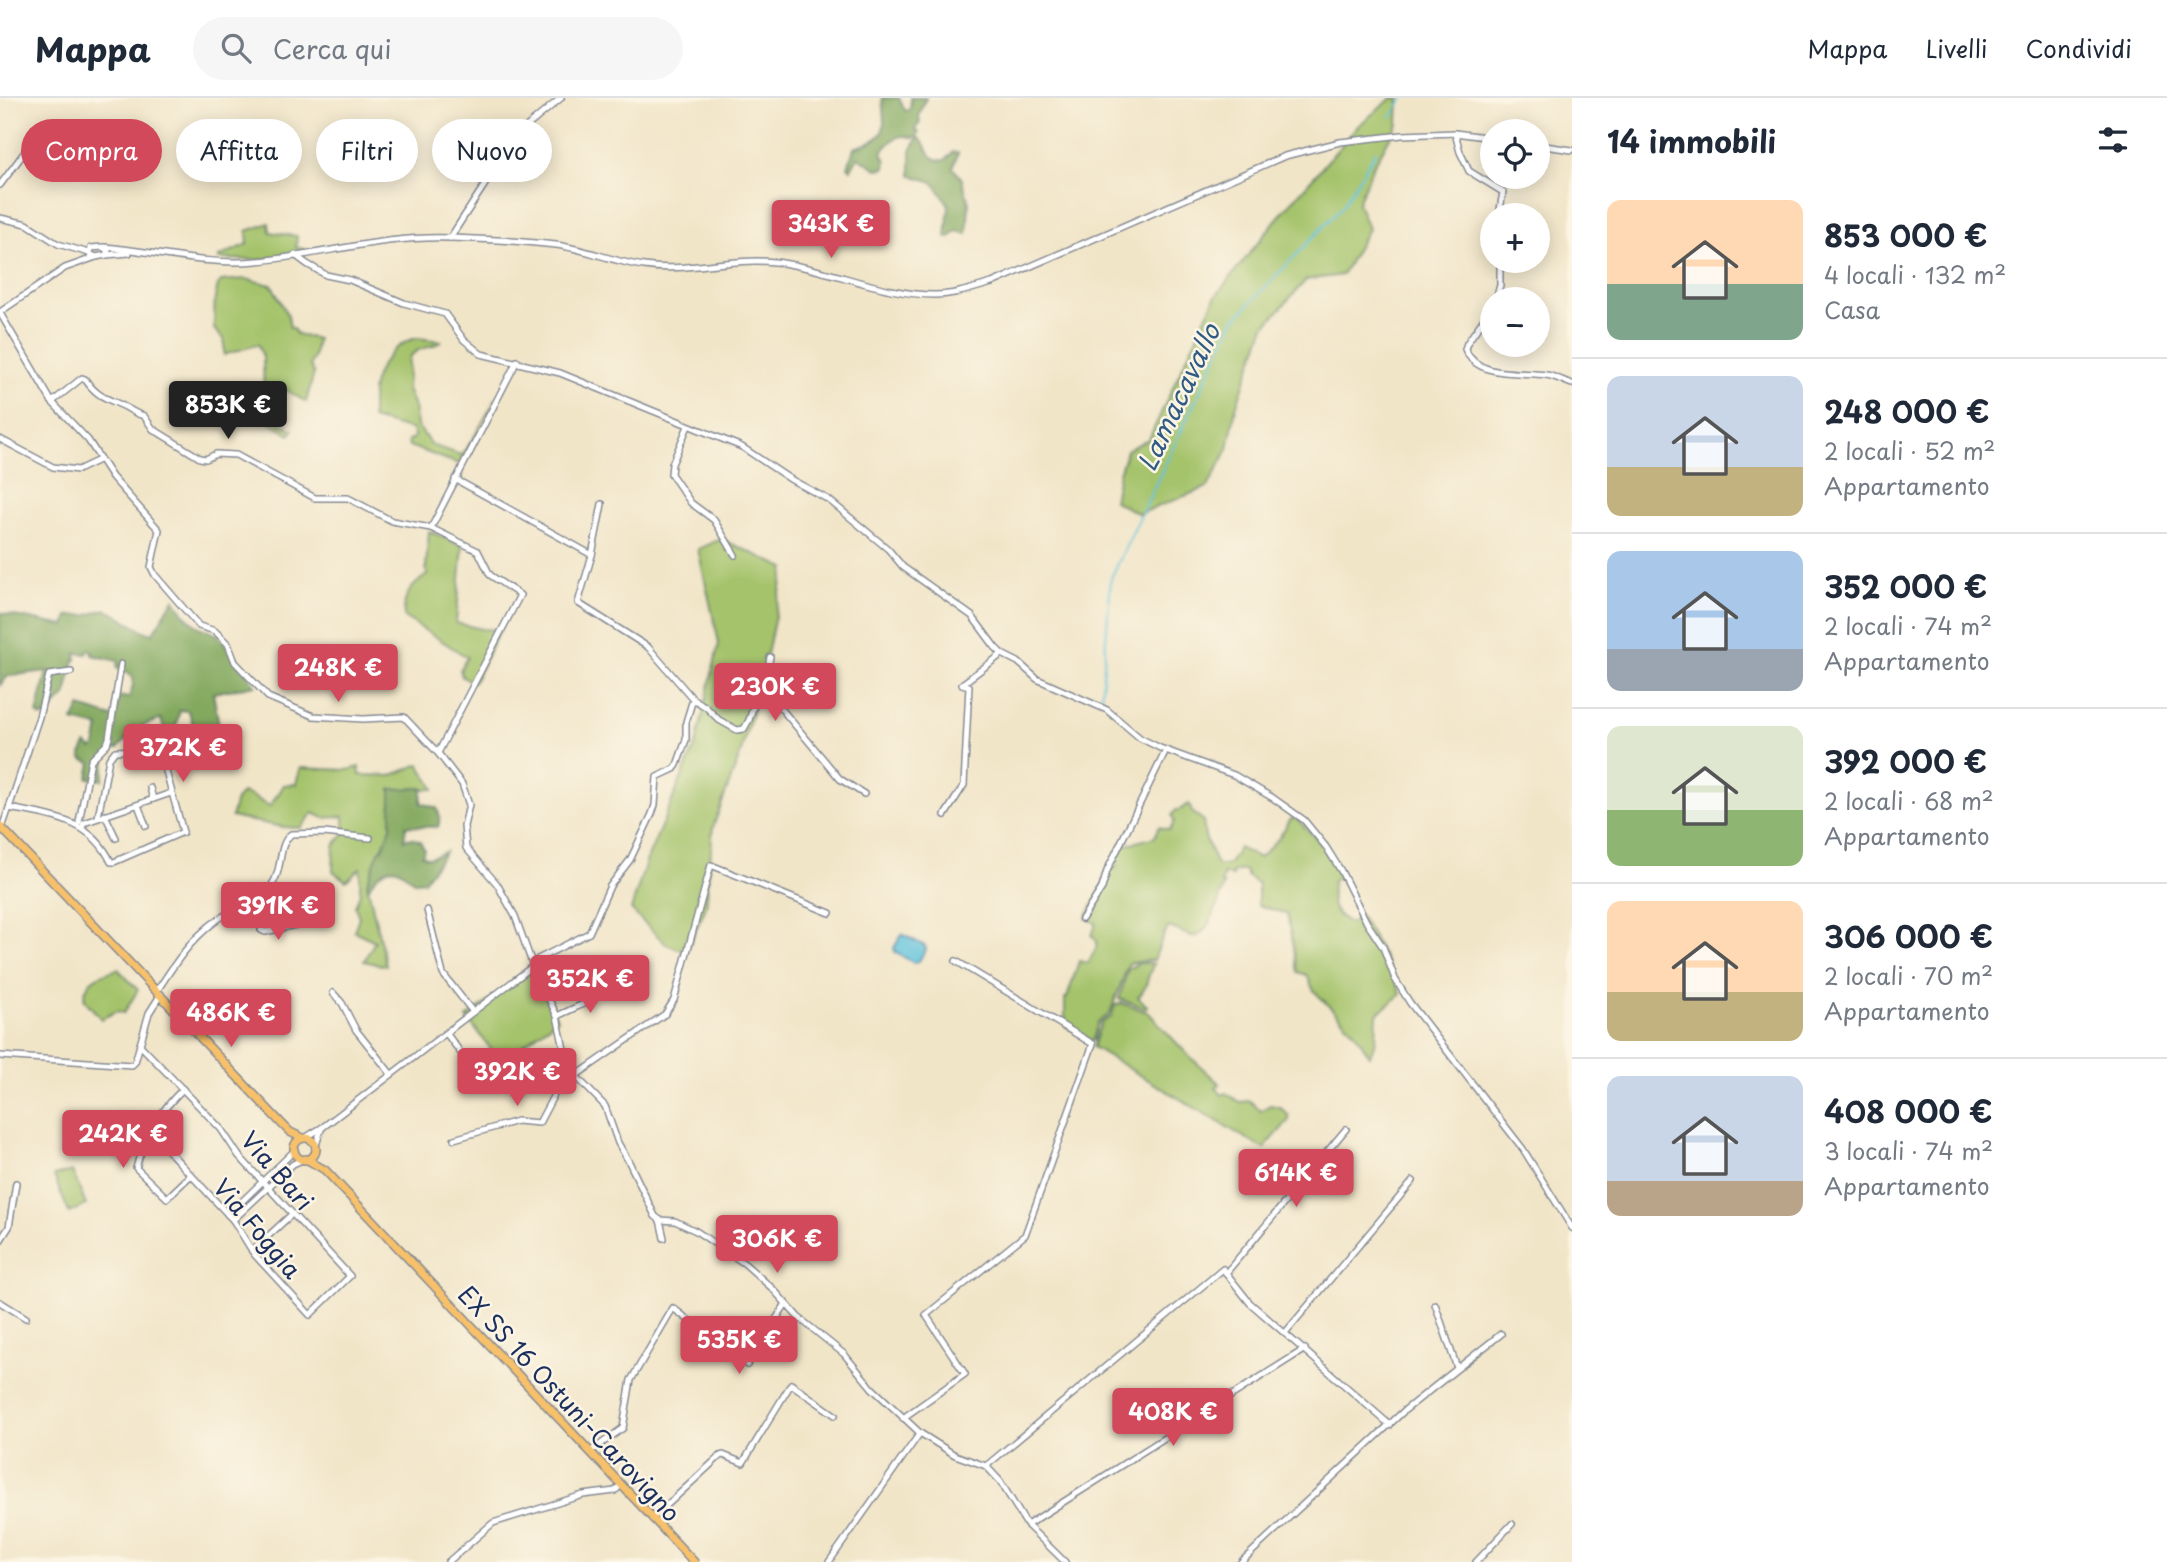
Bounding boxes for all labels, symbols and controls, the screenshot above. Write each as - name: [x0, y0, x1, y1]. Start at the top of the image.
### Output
- search box: [193, 17, 683, 80]
- text: Mappa: [35, 23, 151, 73]
- icon: search: [217, 29, 255, 67]
- text: Cerca qui: [273, 29, 392, 68]
- text: Mappa: [1808, 30, 1887, 66]
- text: Livelli: [1925, 30, 1988, 66]
- text: Condividi: [2026, 30, 2132, 66]
- text: 14 immobili: [1607, 118, 1776, 163]
- chip: Compra: [21, 119, 162, 182]
- chip: Affitta: [176, 119, 302, 182]
- chip: Filtri: [316, 119, 418, 182]
- chip: Nuovo: [432, 119, 552, 182]
- map controls: [1480, 119, 1550, 357]
- button: locate: [1480, 119, 1550, 189]
- icon: filters: [2094, 121, 2132, 159]
- pin: 343K €: [774, 200, 888, 260]
- button: +: [1480, 203, 1550, 273]
- text: 343K €: [788, 205, 874, 240]
- text: 853 000 €: [1824, 212, 1987, 257]
- icon: home: [1663, 228, 1747, 312]
- text: 4 locali · 132 m²: [1824, 257, 2006, 292]
- button: −: [1480, 287, 1550, 357]
- text: Casa: [1824, 292, 1880, 327]
- water label: Lamacavallo: [1127, 316, 1230, 477]
- pin: 853K €: [171, 382, 285, 441]
- text: 853K €: [185, 386, 271, 421]
- text: 248 000 €: [1824, 388, 1989, 433]
- icon: home: [1663, 404, 1747, 488]
- text: 2 locali · 52 m²: [1824, 433, 1995, 468]
- text: Appartamento: [1824, 468, 1990, 503]
- text: 352 000 €: [1824, 563, 1987, 608]
- icon: home: [1663, 579, 1747, 663]
- text: 2 locali · 74 m²: [1824, 608, 1992, 643]
- text: Appartamento: [1824, 643, 1990, 678]
- pin: 248K €: [281, 644, 395, 704]
- text: 248K €: [294, 649, 382, 684]
- pin: 230K €: [718, 664, 832, 723]
- text: 230K €: [730, 668, 820, 703]
- pin: 372K €: [126, 724, 240, 784]
- text: 372K €: [139, 729, 227, 764]
- text: 392 000 €: [1824, 738, 1987, 783]
- icon: home: [1663, 754, 1747, 838]
- text: 2 locali · 68 m²: [1824, 783, 1994, 818]
- text: Appartamento: [1824, 818, 1990, 853]
- pin: 391K €: [221, 882, 335, 942]
- text: 391K €: [237, 887, 319, 922]
- text: 306 000 €: [1824, 913, 1993, 958]
- icon: home: [1663, 929, 1747, 1013]
- pin: 352K €: [533, 956, 647, 1015]
- text: 2 locali · 70 m²: [1824, 958, 1993, 993]
- text: 352K €: [546, 960, 634, 995]
- pin: 486K €: [174, 990, 288, 1049]
- text: Appartamento: [1824, 993, 1990, 1028]
- text: 486K €: [186, 994, 276, 1029]
- pin: 392K €: [460, 1048, 574, 1108]
- text: 392K €: [473, 1053, 561, 1088]
- text: 408 000 €: [1824, 1088, 1993, 1133]
- icon: home: [1663, 1104, 1747, 1188]
- pin: 242K €: [66, 1110, 180, 1170]
- text: 242K €: [78, 1115, 168, 1150]
- street label: Via Bari: [233, 1122, 323, 1218]
- text: 3 locali · 74 m²: [1824, 1133, 1993, 1168]
- pin: 614K €: [1239, 1150, 1353, 1209]
- text: 614K €: [1255, 1154, 1337, 1189]
- text: Appartamento: [1824, 1168, 1990, 1203]
- street label: Via Foggia: [205, 1170, 311, 1286]
- pin: 306K €: [720, 1216, 834, 1275]
- text: 306K €: [732, 1220, 822, 1255]
- street label: EX SS 16 Ostuni-Carovigno: [450, 1277, 690, 1529]
- pin: 535K €: [682, 1316, 796, 1376]
- text: 535K €: [697, 1321, 781, 1356]
- pin: 408K €: [1116, 1388, 1230, 1448]
- text: 408K €: [1128, 1393, 1218, 1428]

